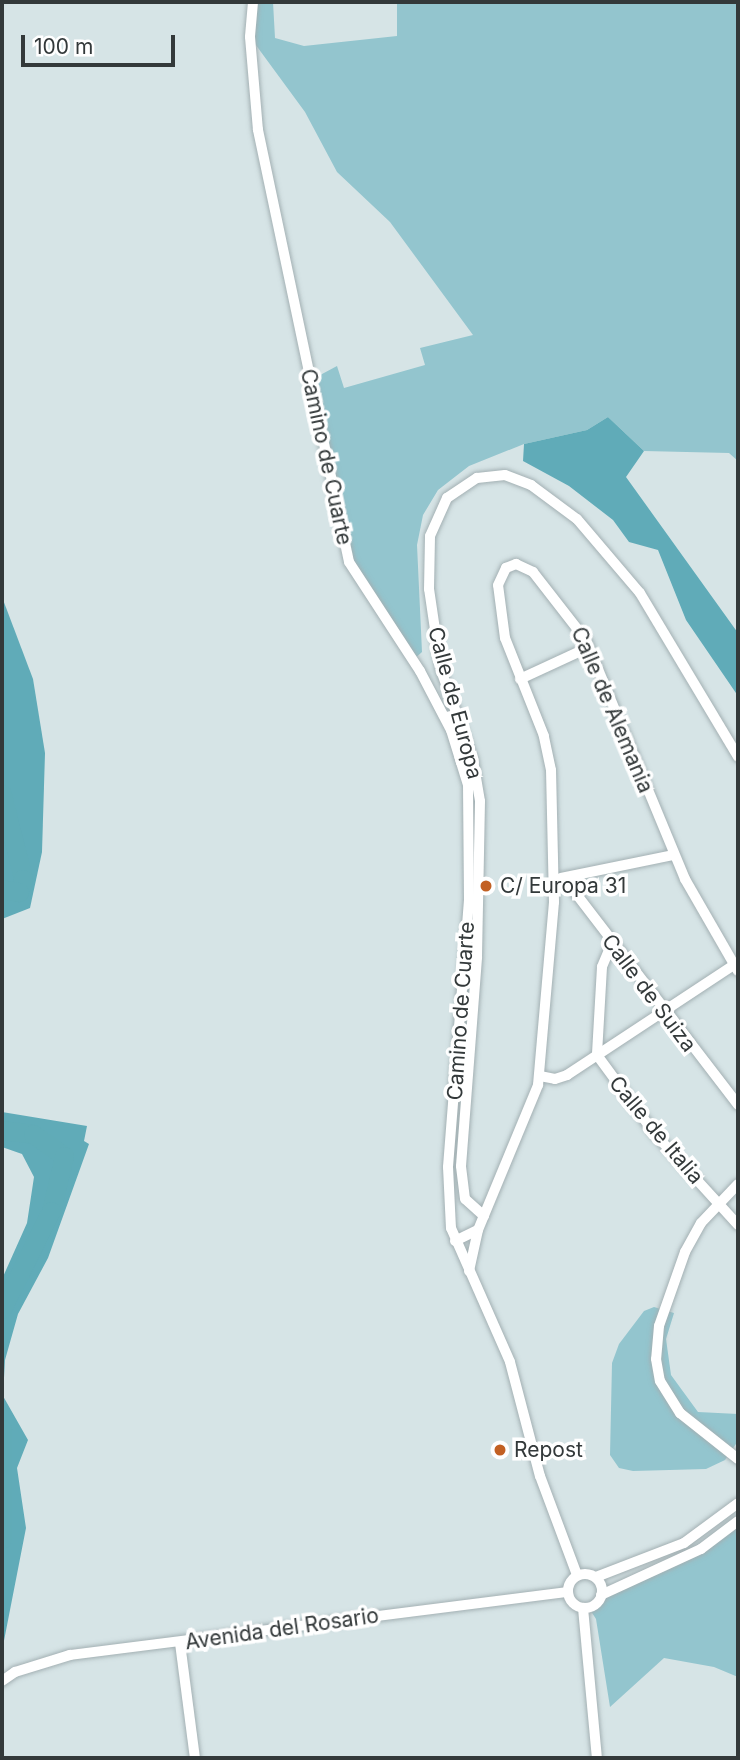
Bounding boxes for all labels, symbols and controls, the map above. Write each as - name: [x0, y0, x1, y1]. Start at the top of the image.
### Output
- scale bar: [24, 21, 178, 65]
- text: 100 m: [34, 34, 93, 59]
- street label: Camino de Cuarte: [295, 367, 357, 547]
- street label: Calle de Alemania: [566, 623, 658, 797]
- street label: Calle de Europa: [423, 624, 487, 782]
- place label: C/ Europa 31: [500, 873, 626, 899]
- marker: C/ Europa 31: [478, 878, 494, 894]
- street label: Camino de Cuarte: [442, 921, 480, 1101]
- street label: Calle de Suiza: [597, 929, 701, 1057]
- street label: Calle de Italia: [604, 1071, 708, 1189]
- place label: Repost: [514, 1437, 583, 1463]
- marker: Repost: [492, 1442, 508, 1458]
- street label: Avenida del Rosario: [183, 1603, 381, 1655]

